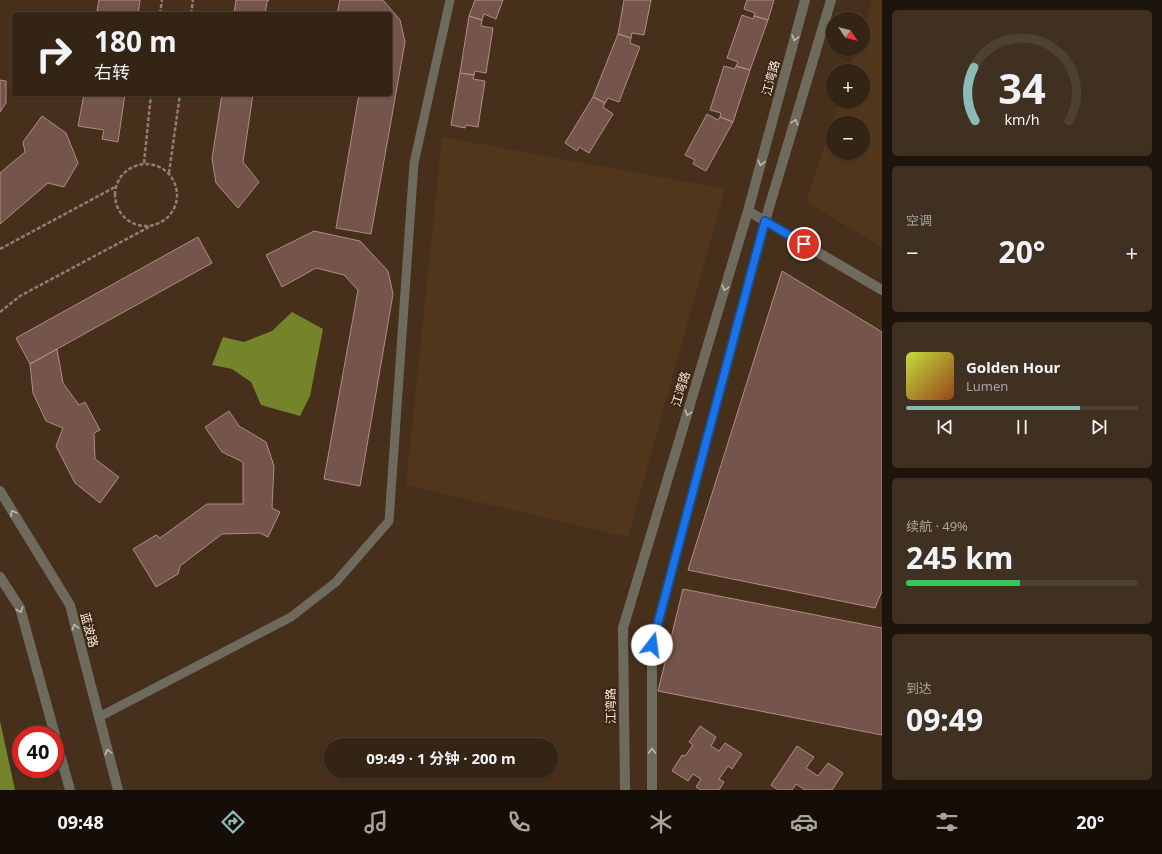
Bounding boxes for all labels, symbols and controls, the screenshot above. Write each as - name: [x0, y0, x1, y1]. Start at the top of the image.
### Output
- north arrow: [826, 12, 870, 56]
- map controls: [826, 12, 870, 160]
- text: 180 m: [94, 22, 177, 60]
- icon: right: [28, 28, 80, 80]
- one-way arrow: [791, 34, 800, 41]
- street label: 江湾路: [758, 58, 783, 97]
- text: 右转: [94, 60, 130, 84]
- text: 34: [998, 60, 1046, 116]
- button: +: [826, 64, 870, 108]
- text: km/h: [1004, 110, 1040, 129]
- button: −: [826, 116, 870, 160]
- one-way arrow: [790, 119, 799, 126]
- one-way arrow: [757, 159, 766, 166]
- text: 空调: [906, 211, 932, 229]
- pin: [787, 227, 821, 261]
- text: 20°: [998, 231, 1046, 272]
- icon: arrive: [793, 233, 815, 255]
- text: −: [906, 237, 919, 267]
- text: +: [1125, 237, 1138, 267]
- one-way arrow: [721, 284, 730, 291]
- text: Golden Hour: [966, 357, 1060, 377]
- street label: 江湾路: [667, 369, 694, 409]
- text: Lumen: [966, 377, 1008, 395]
- one-way arrow: [684, 409, 693, 416]
- icon: previous: [934, 416, 956, 438]
- icon: pause: [1011, 416, 1033, 438]
- icon: next: [1088, 416, 1110, 438]
- one-way arrow: [11, 510, 18, 517]
- text: 续航 · 49%: [906, 517, 968, 535]
- text: 245 km: [906, 537, 1013, 578]
- one-way arrow: [16, 607, 24, 614]
- street label: 蓝波路: [77, 610, 102, 649]
- one-way arrow: [71, 623, 80, 630]
- position arrow: [631, 624, 673, 666]
- text: 到达: [906, 679, 932, 697]
- street label: 江湾路: [602, 688, 619, 724]
- text: 09:49: [906, 699, 983, 740]
- speed limit sign: 40: [12, 726, 64, 778]
- text: 09:49 · 1 分钟 · 200 m: [366, 748, 516, 768]
- one-way arrow: [648, 748, 656, 754]
- one-way arrow: [104, 749, 113, 756]
- icon: directions: [219, 808, 247, 836]
- icon: music: [362, 808, 390, 836]
- icon: phone: [505, 808, 533, 836]
- icon: climate: [647, 808, 675, 836]
- icon: car: [790, 808, 818, 836]
- icon: filters: [933, 808, 961, 836]
- text: 09:48: [57, 810, 104, 834]
- text: 20°: [1076, 810, 1105, 834]

